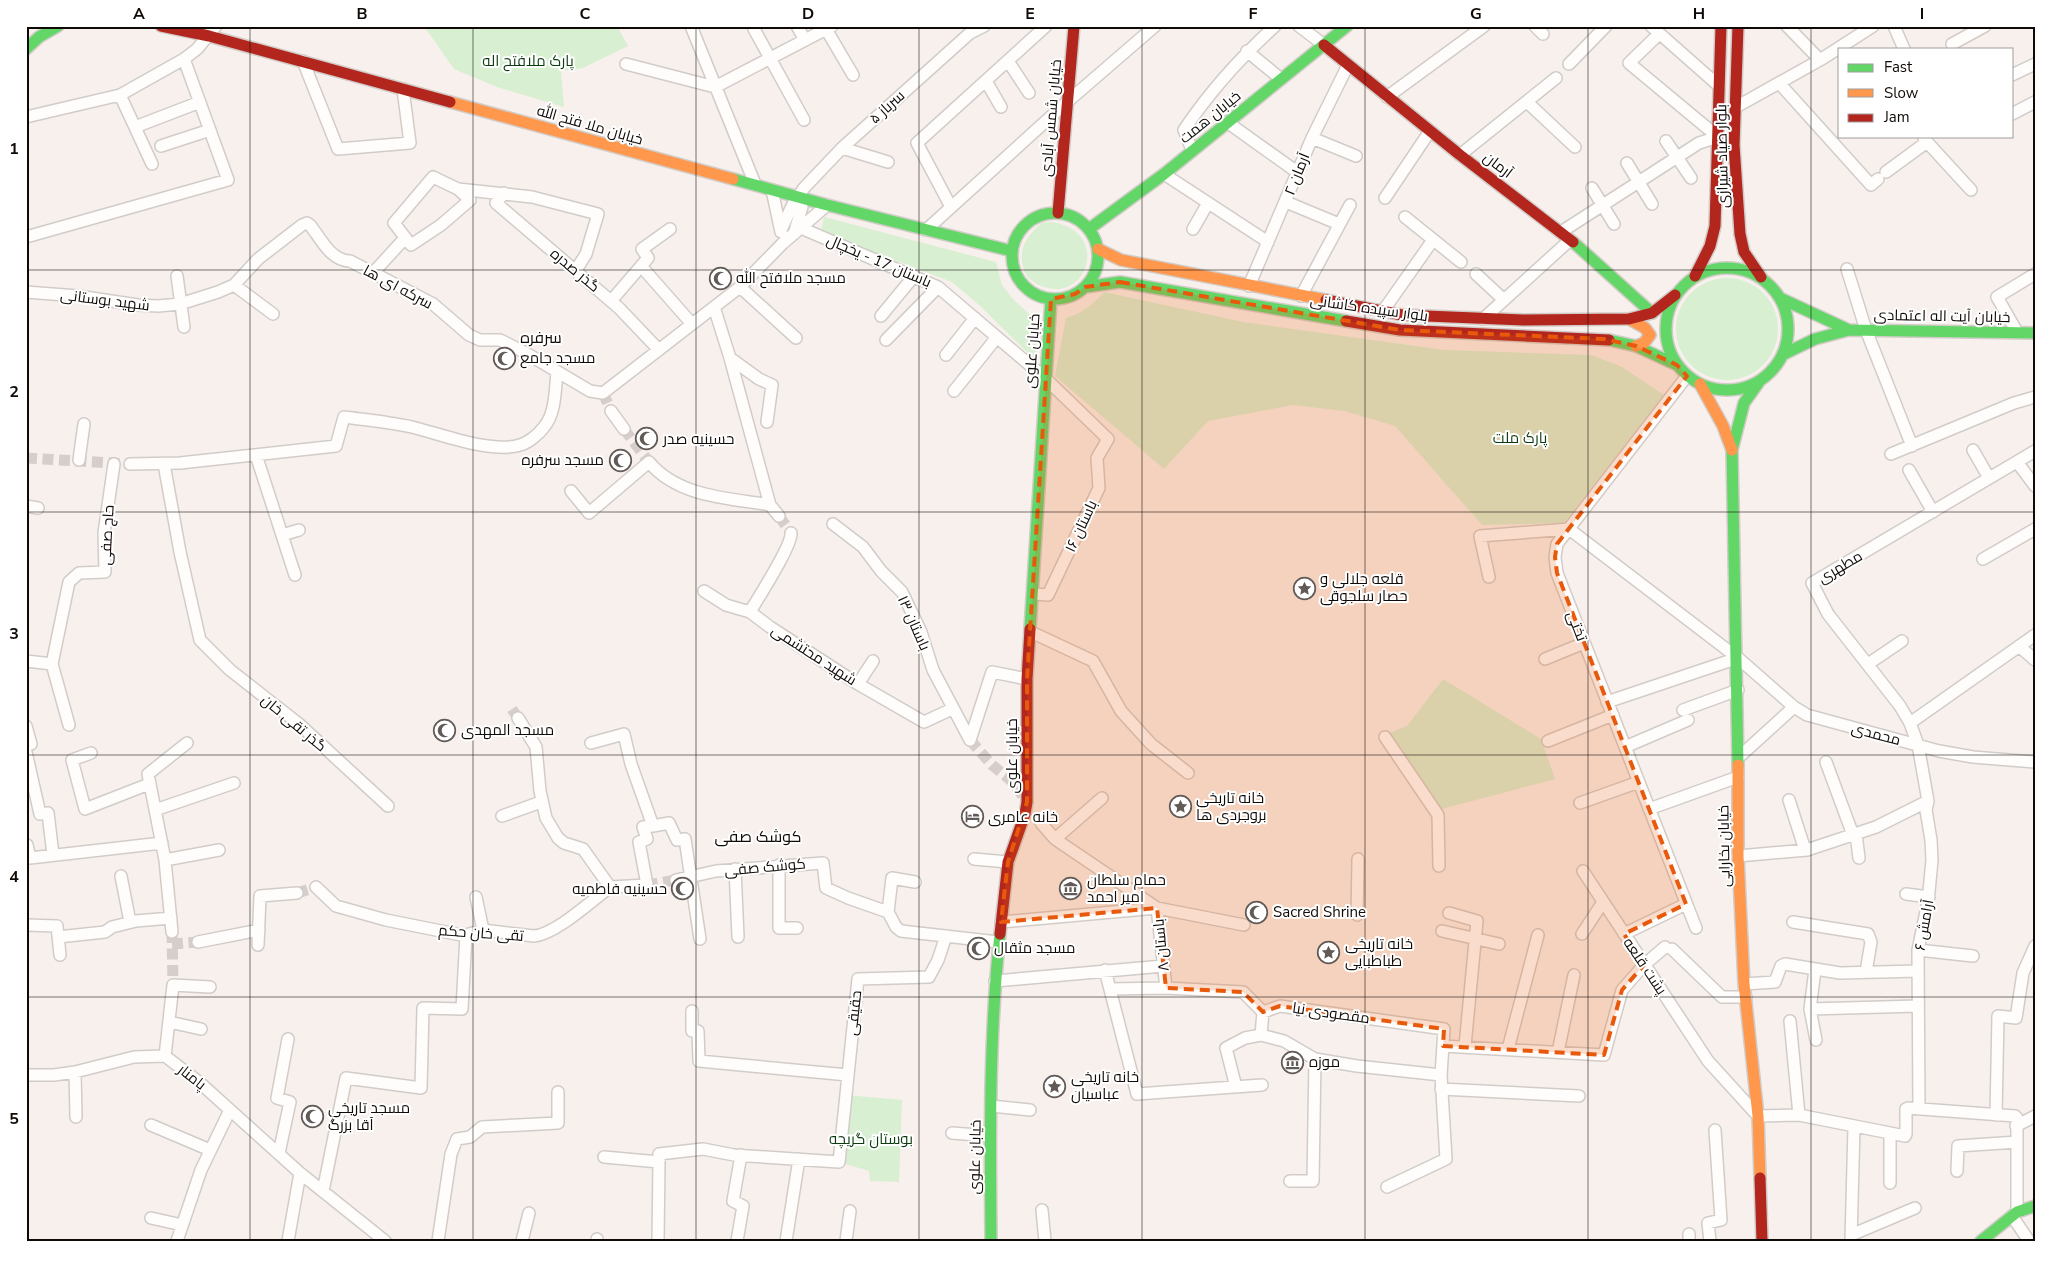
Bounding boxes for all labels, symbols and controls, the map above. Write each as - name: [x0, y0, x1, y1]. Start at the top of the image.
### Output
- text: A: [133, 3, 145, 25]
- text: B: [356, 3, 368, 25]
- text: C: [580, 3, 591, 25]
- text: D: [802, 3, 814, 25]
- text: E: [1025, 3, 1035, 25]
- text: F: [1249, 3, 1258, 25]
- text: G: [1470, 3, 1482, 25]
- text: H: [1693, 3, 1705, 25]
- text: I: [1920, 3, 1924, 25]
- legend: [1838, 48, 2014, 138]
- park label: پارک ملافتح اله: [482, 51, 574, 72]
- text: Fast: [1884, 57, 1913, 77]
- street label: خیابان شمس آبادی: [1036, 59, 1066, 177]
- text: Slow: [1884, 83, 1919, 103]
- street label: سرباز ۵: [865, 86, 909, 128]
- street label: خیابان همت: [1175, 86, 1245, 148]
- street label: خیابان ملا فتح الله: [534, 100, 645, 151]
- street label: بلوار صیاد شیرازی: [1711, 104, 1733, 208]
- text: Jam: [1883, 107, 1910, 127]
- text: 1: [9, 138, 19, 160]
- street label: آرمان: [1479, 147, 1517, 183]
- street label: آرمان ۲: [1280, 150, 1314, 198]
- street label: باستان 17 - یخچال: [823, 230, 935, 292]
- street label: گذر صدره: [546, 243, 604, 297]
- street label: سرکه ای ها: [360, 260, 436, 314]
- mosque icon: مسجد ملافتح الله: [708, 266, 732, 290]
- place label: مسجد ملافتح الله: [736, 268, 846, 289]
- street label: شهید بوستانی: [59, 285, 151, 315]
- street label: بلوار سپیده کاشانی: [1309, 290, 1429, 326]
- street label: خیابان آیت اله اعتمادی: [1873, 305, 2011, 327]
- street label: خیابان علوی: [1019, 313, 1045, 389]
- district label: سرفره: [520, 327, 562, 349]
- mosque icon: مسجد جامع: [492, 346, 516, 370]
- place label: مسجد جامع: [520, 348, 595, 369]
- text: 2: [9, 381, 19, 403]
- mosque icon: حسینیه صدر: [635, 427, 659, 451]
- park label: پارک ملت: [1493, 428, 1547, 448]
- place label: حسینیه صدر: [662, 429, 734, 449]
- mosque icon: مسجد سرفره: [608, 448, 632, 472]
- place label: مسجد سرفره: [522, 450, 604, 470]
- street label: باستان ۱۶: [1060, 497, 1102, 555]
- street label: حاج صفی: [95, 504, 120, 566]
- street label: مطهری: [1814, 546, 1866, 588]
- place label: قلعه جلالی و حصار سلجوقی: [1320, 569, 1407, 606]
- place icon: قلعه جلالی و حصار سلجوقی: [1292, 576, 1316, 600]
- street label: باستان ۱۳: [893, 592, 935, 654]
- street label: تختی: [1562, 608, 1592, 644]
- street label: شهید محتشمی: [767, 620, 861, 690]
- text: 3: [9, 623, 19, 645]
- street label: گذر تقی خان: [257, 690, 331, 756]
- mosque icon: مسجد المهدی: [433, 718, 457, 742]
- street label: خیابان علوی: [1002, 718, 1022, 794]
- street label: محمدی: [1849, 718, 1903, 750]
- place label: مسجد المهدی: [461, 720, 554, 740]
- place label: خانه تاریخی بروجردی ها: [1196, 788, 1266, 825]
- place icon: خانه تاریخی بروجردی ها: [1168, 795, 1192, 819]
- hotel icon: خانه عامری: [960, 805, 984, 829]
- street label: خیابان بخارایی: [1713, 805, 1735, 887]
- place label: خانه عامری: [988, 807, 1058, 827]
- district label: کوشک صفی: [714, 826, 802, 848]
- street label: کوشک صفی: [723, 853, 807, 881]
- text: 4: [9, 866, 19, 888]
- place label: حمام سلطان امیر احمد: [1087, 870, 1166, 907]
- mosque icon: حسینیه فاطمیه: [671, 877, 695, 901]
- museum icon: حمام سلطان امیر احمد: [1059, 877, 1083, 901]
- place label: حسینیه فاطمیه: [572, 879, 667, 899]
- street label: آرامش ۶: [1910, 898, 1938, 952]
- mosque icon: Sacred Shrine: [1245, 900, 1269, 924]
- place label: Sacred Shrine: [1273, 902, 1366, 922]
- street label: باستان ۸: [1148, 918, 1174, 972]
- street label: تقی خان حکم: [438, 920, 524, 946]
- street label: پشت قلعه: [1619, 933, 1671, 999]
- place label: خانه تاریخی طباطبایی: [1345, 934, 1413, 971]
- mosque icon: مسجد مثقال: [966, 936, 990, 960]
- place label: مسجد مثقال: [994, 938, 1076, 958]
- place icon: خانه تاریخی طباطبایی: [1317, 941, 1341, 965]
- street label: حقیقی: [842, 989, 866, 1037]
- street label: مقصودی نیا: [1291, 998, 1371, 1028]
- museum icon: موزه: [1281, 1050, 1305, 1074]
- place label: موزه: [1309, 1052, 1340, 1072]
- street label: پامنار: [173, 1059, 210, 1094]
- place label: خانه تاریخی عباسیان: [1071, 1067, 1139, 1104]
- place icon: خانه تاریخی عباسیان: [1043, 1074, 1067, 1098]
- place label: مسجد تاریخی آقا بزرگ: [328, 1098, 410, 1135]
- mosque icon: مسجد تاریخی آقا بزرگ: [300, 1105, 324, 1129]
- text: 5: [9, 1108, 19, 1130]
- street label: خیابان علوی: [964, 1119, 986, 1195]
- park label: بوستان گریچه: [829, 1129, 913, 1149]

